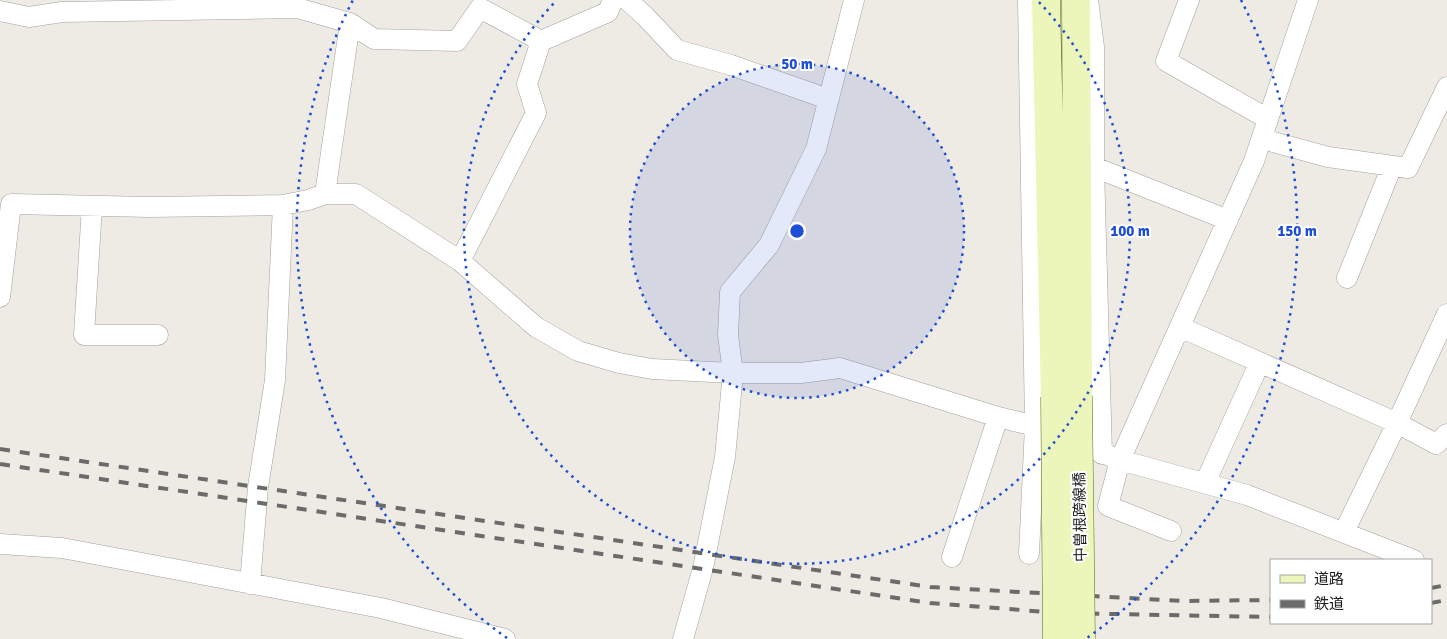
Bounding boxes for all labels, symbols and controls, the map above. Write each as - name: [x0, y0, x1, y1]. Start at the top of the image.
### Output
- text: 50 m: [781, 55, 813, 73]
- centre of rings: [788, 222, 806, 240]
- text: 100 m: [1110, 222, 1150, 240]
- text: 150 m: [1277, 222, 1317, 240]
- street label: 中曽根跨線橋: [1070, 472, 1090, 562]
- legend: [1270, 559, 1432, 624]
- text: 道路: [1314, 570, 1344, 588]
- text: 鉄道: [1314, 595, 1344, 613]

